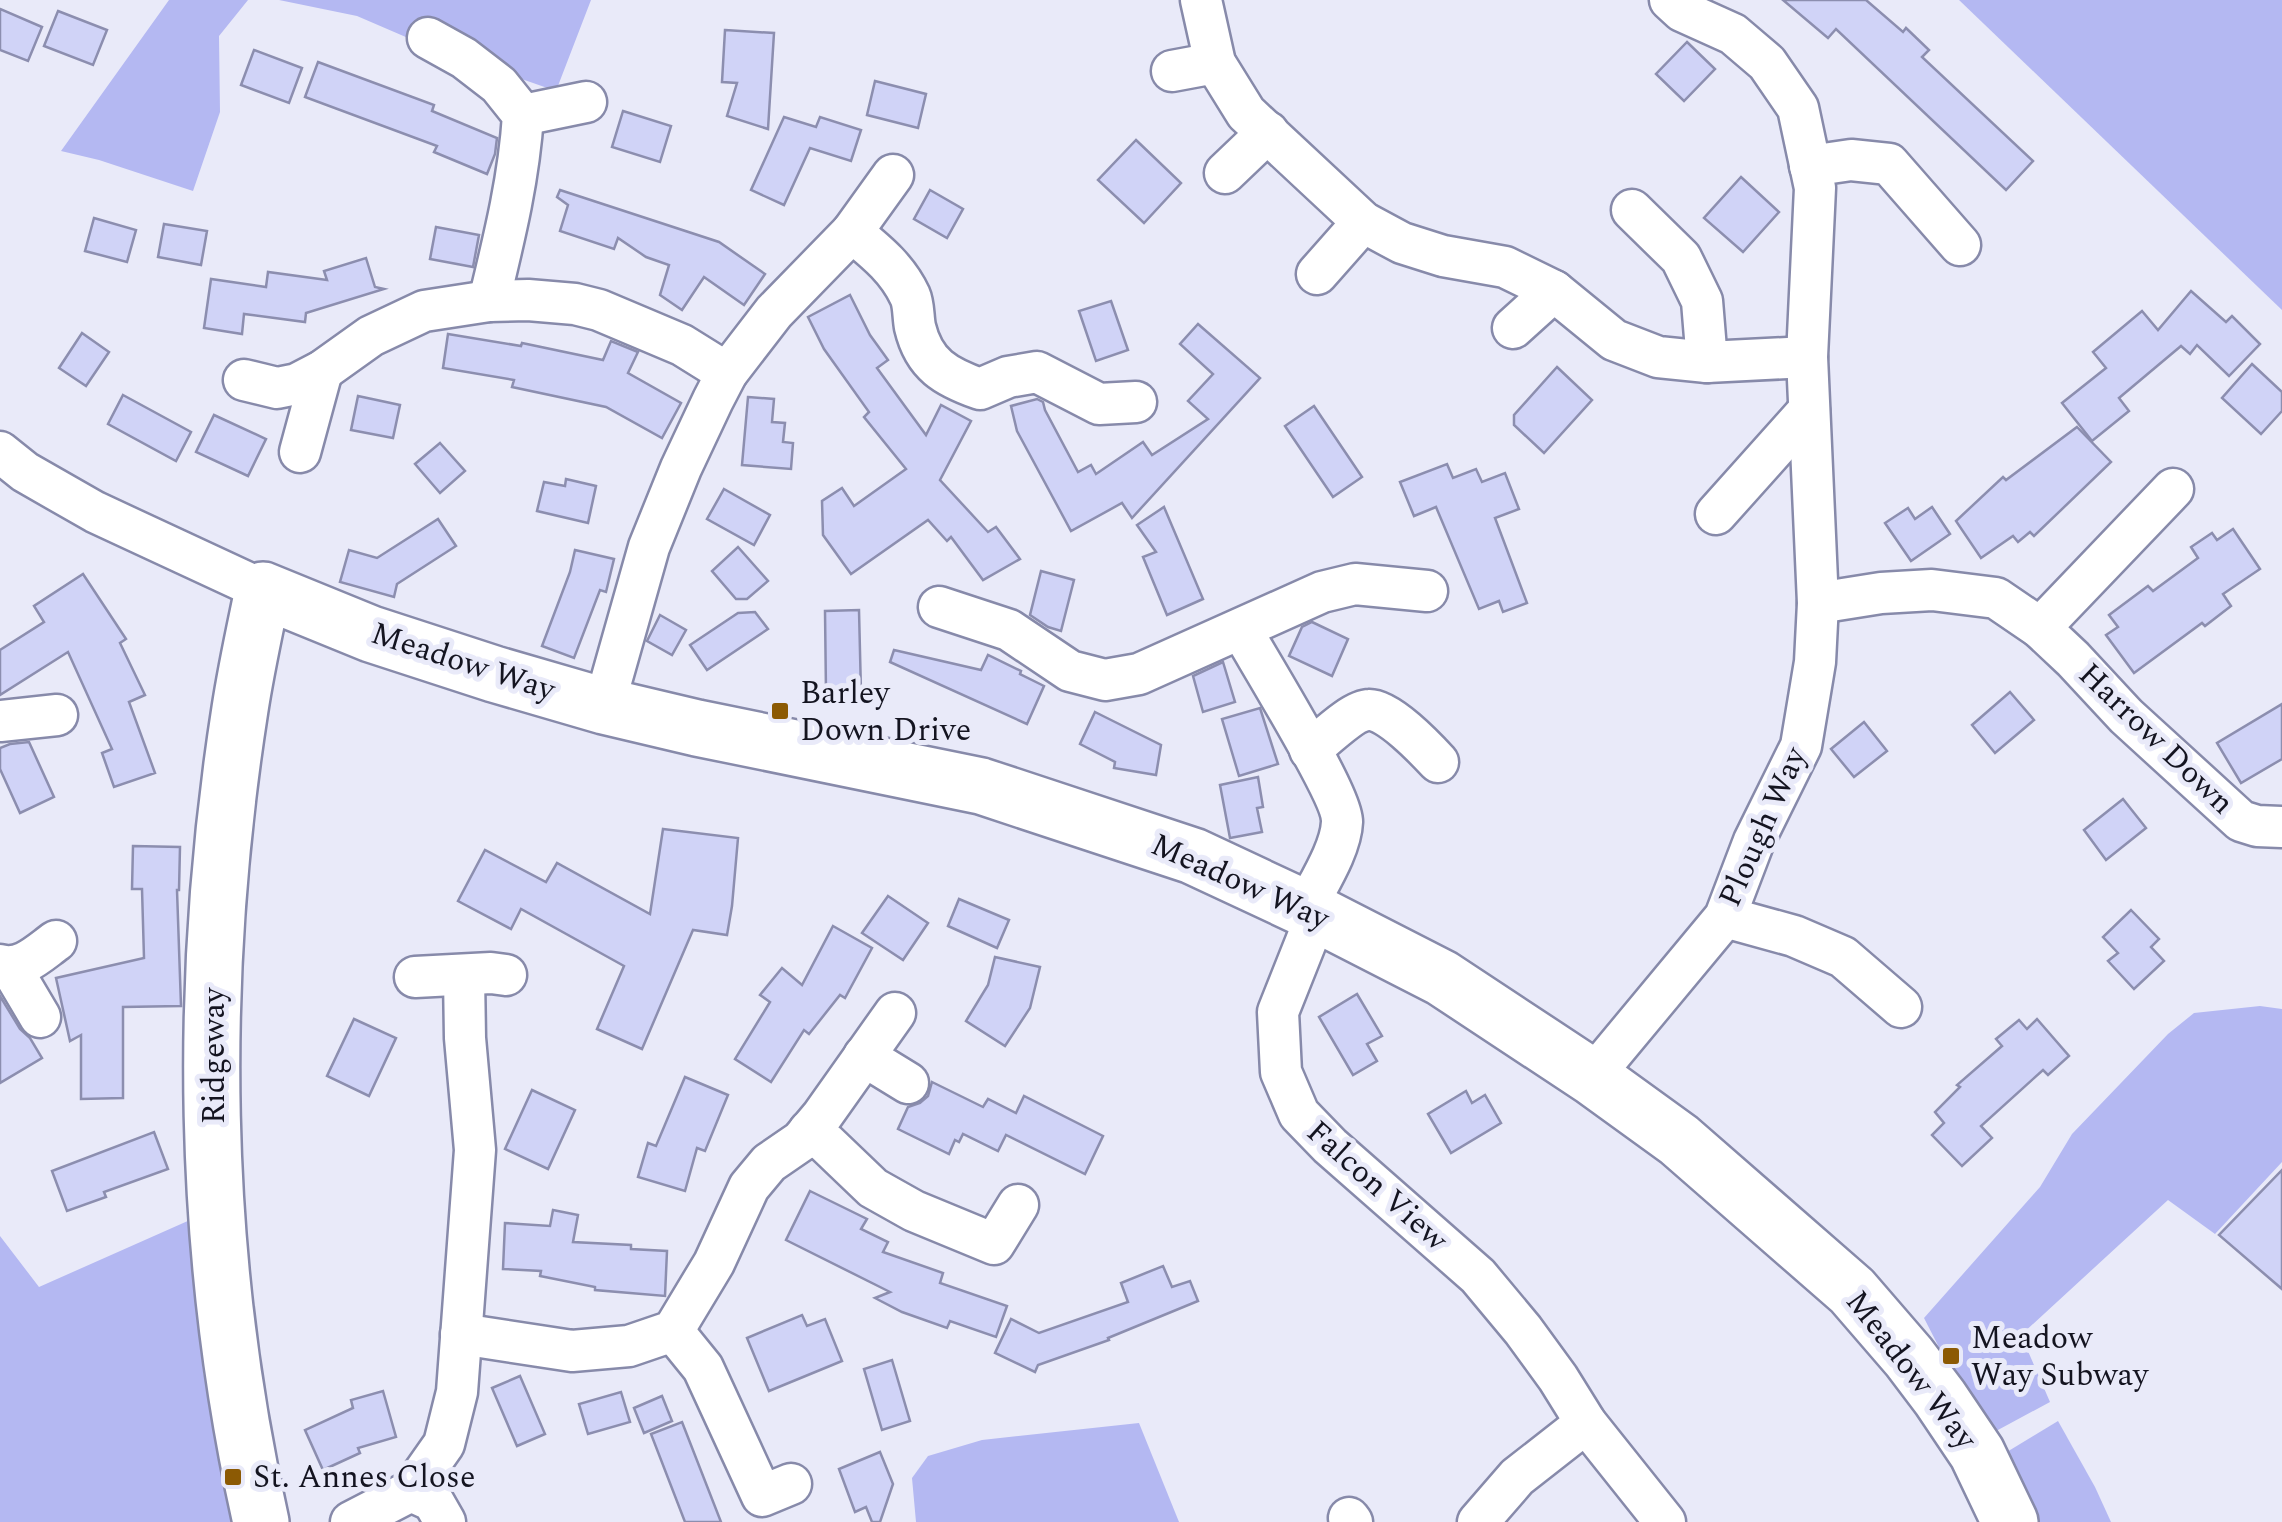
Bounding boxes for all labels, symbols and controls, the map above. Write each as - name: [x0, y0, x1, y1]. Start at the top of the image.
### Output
- street label: Meadow Way: [365, 609, 563, 715]
- street label: Harrow Down: [2067, 652, 2245, 826]
- place label: Barley Down Drive: [800, 669, 971, 755]
- marker: Barley Down Drive: [769, 700, 791, 722]
- street label: Plough Way: [1706, 738, 1821, 915]
- street label: Meadow Way: [1143, 821, 1339, 944]
- street label: Ridgeway: [190, 986, 239, 1124]
- street label: Falcon View: [1295, 1109, 1460, 1264]
- street label: Meadow Way: [1833, 1280, 1990, 1462]
- place label: Meadow Way Subway: [1971, 1314, 2150, 1400]
- marker: Meadow Way Subway: [1940, 1345, 1962, 1367]
- place label: St. Annes Close: [253, 1453, 475, 1502]
- marker: St. Annes Close: [222, 1466, 244, 1488]

